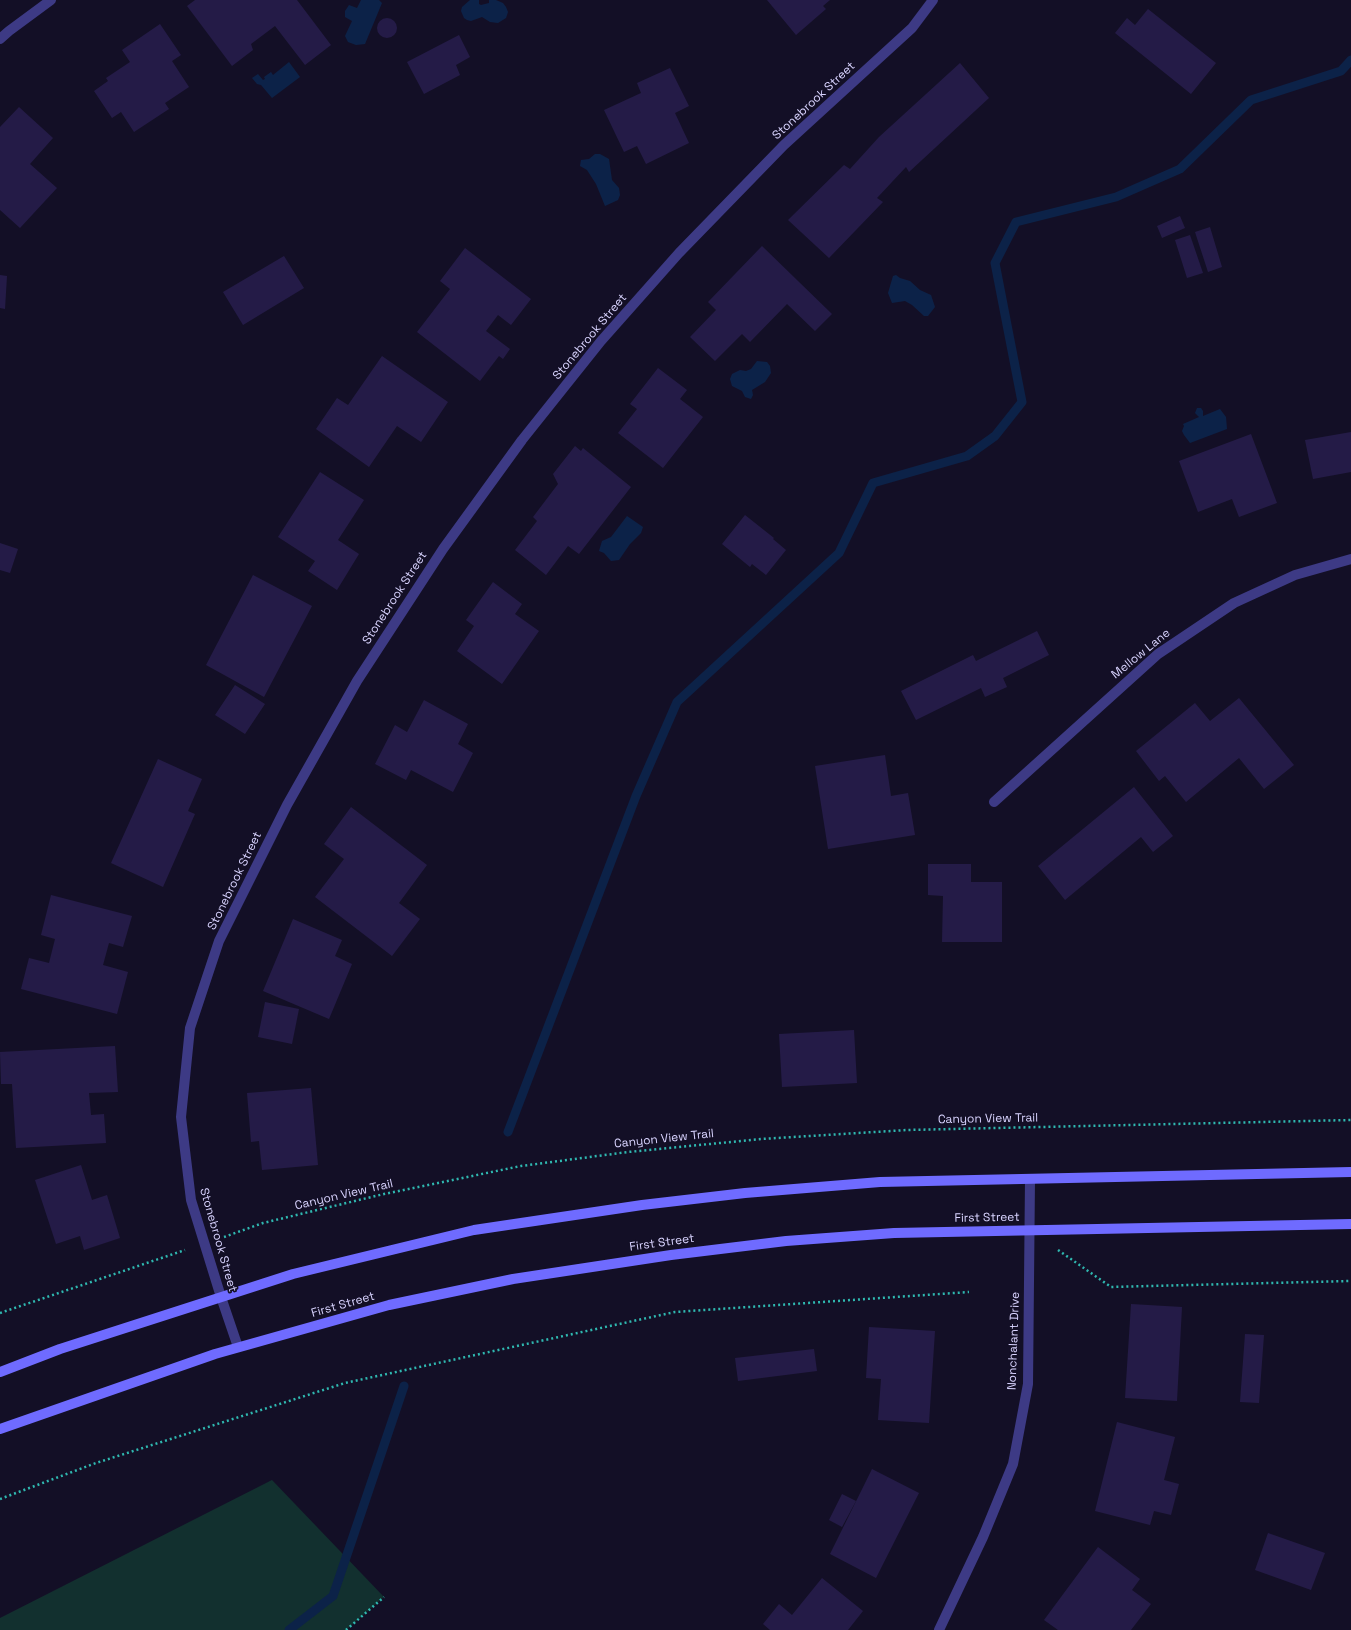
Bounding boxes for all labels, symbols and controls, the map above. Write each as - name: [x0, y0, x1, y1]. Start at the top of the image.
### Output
- street label: Stonebrook Street: [770, 59, 858, 143]
- street label: Stonebrook Street: [550, 291, 630, 383]
- street label: Stonebrook Street: [360, 549, 430, 647]
- street label: Mellow Lane: [1109, 626, 1173, 682]
- street label: Stonebrook Street: [205, 829, 265, 933]
- street label: Canyon View Trail: [938, 1111, 1038, 1127]
- street label: Canyon View Trail: [613, 1127, 715, 1151]
- street label: Canyon View Trail: [293, 1177, 395, 1213]
- street label: Stonebrook Street: [196, 1186, 240, 1294]
- street label: First Street: [954, 1210, 1020, 1226]
- street label: First Street: [629, 1231, 695, 1255]
- street label: First Street: [310, 1289, 376, 1321]
- street label: Nonchalant Drive: [1005, 1292, 1023, 1390]

